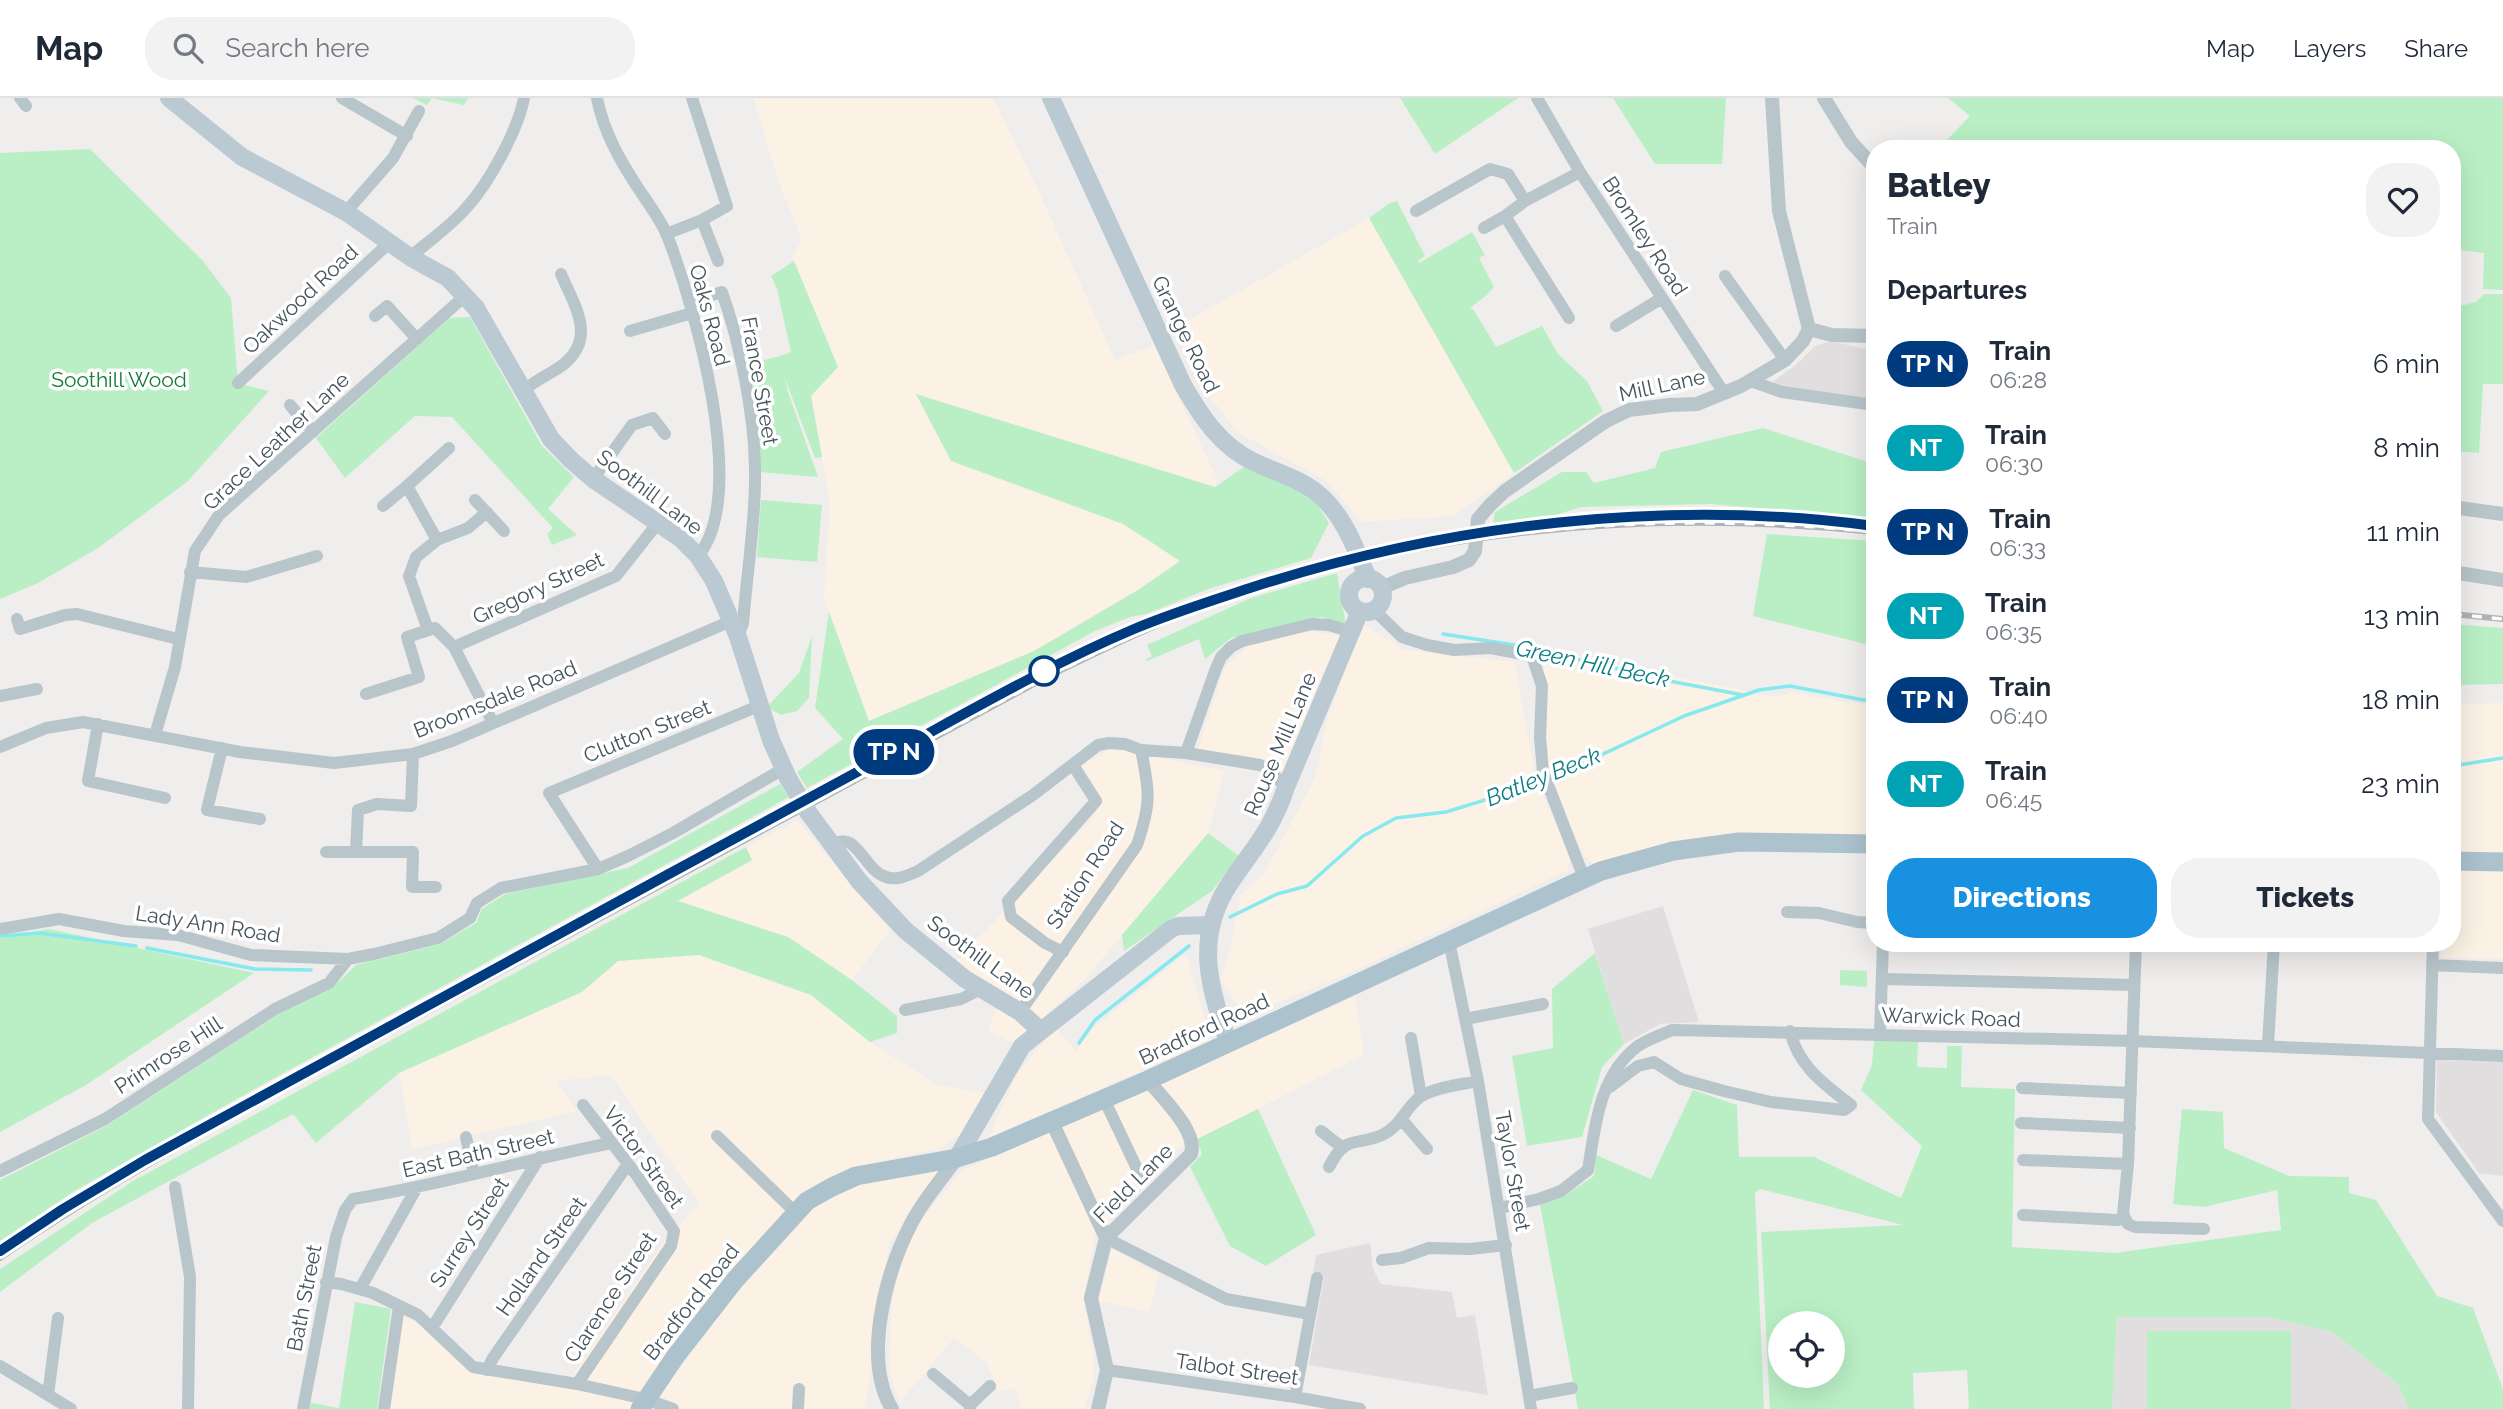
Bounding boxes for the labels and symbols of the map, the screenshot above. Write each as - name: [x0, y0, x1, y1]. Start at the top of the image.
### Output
- street label: Bromley Road: [1597, 172, 1693, 300]
- street label: Oakwood Road: [237, 239, 363, 359]
- street label: Oaks Road: [684, 261, 736, 369]
- street label: Grange Road: [1147, 271, 1225, 397]
- street label: France Street: [736, 315, 784, 447]
- street label: Mill Lane: [1617, 364, 1707, 406]
- park label: Soothill Wood: [51, 367, 187, 392]
- street label: Grace Leather Lane: [198, 367, 354, 515]
- street label: Soothill Lane: [592, 444, 708, 540]
- street label: Gregory Street: [469, 547, 607, 629]
- water label: Green Hill Beck: [1514, 634, 1672, 692]
- street label: Broomsdale Road: [410, 655, 580, 743]
- unlabelled marker: [1029, 656, 1059, 686]
- street label: Rouse Mill Lane: [1238, 668, 1322, 820]
- street label: Clutton Street: [580, 694, 714, 768]
- line badge: TP N: [845, 729, 943, 775]
- water label: Batley Beck: [1481, 741, 1605, 811]
- street label: Station Road: [1041, 817, 1129, 933]
- street label: Lady Ann Road: [134, 900, 282, 948]
- street label: Soothill Lane: [923, 910, 1039, 1004]
- street label: Bradford Road: [1135, 988, 1273, 1070]
- street label: Warwick Road: [1881, 1002, 2021, 1032]
- street label: Primrose Hill: [110, 1011, 227, 1099]
- street label: Victor Street: [599, 1101, 689, 1213]
- street label: Taylor Street: [1490, 1109, 1536, 1233]
- street label: East Bath Street: [400, 1123, 556, 1183]
- street label: Field Lane: [1088, 1138, 1178, 1228]
- street label: Surrey Street: [424, 1172, 514, 1292]
- street label: Holland Street: [491, 1192, 591, 1320]
- street label: Clarence Street: [559, 1227, 661, 1367]
- street label: Bradford Road: [638, 1239, 744, 1365]
- street label: Bath Street: [281, 1243, 327, 1353]
- street label: Talbot Street: [1174, 1348, 1300, 1390]

